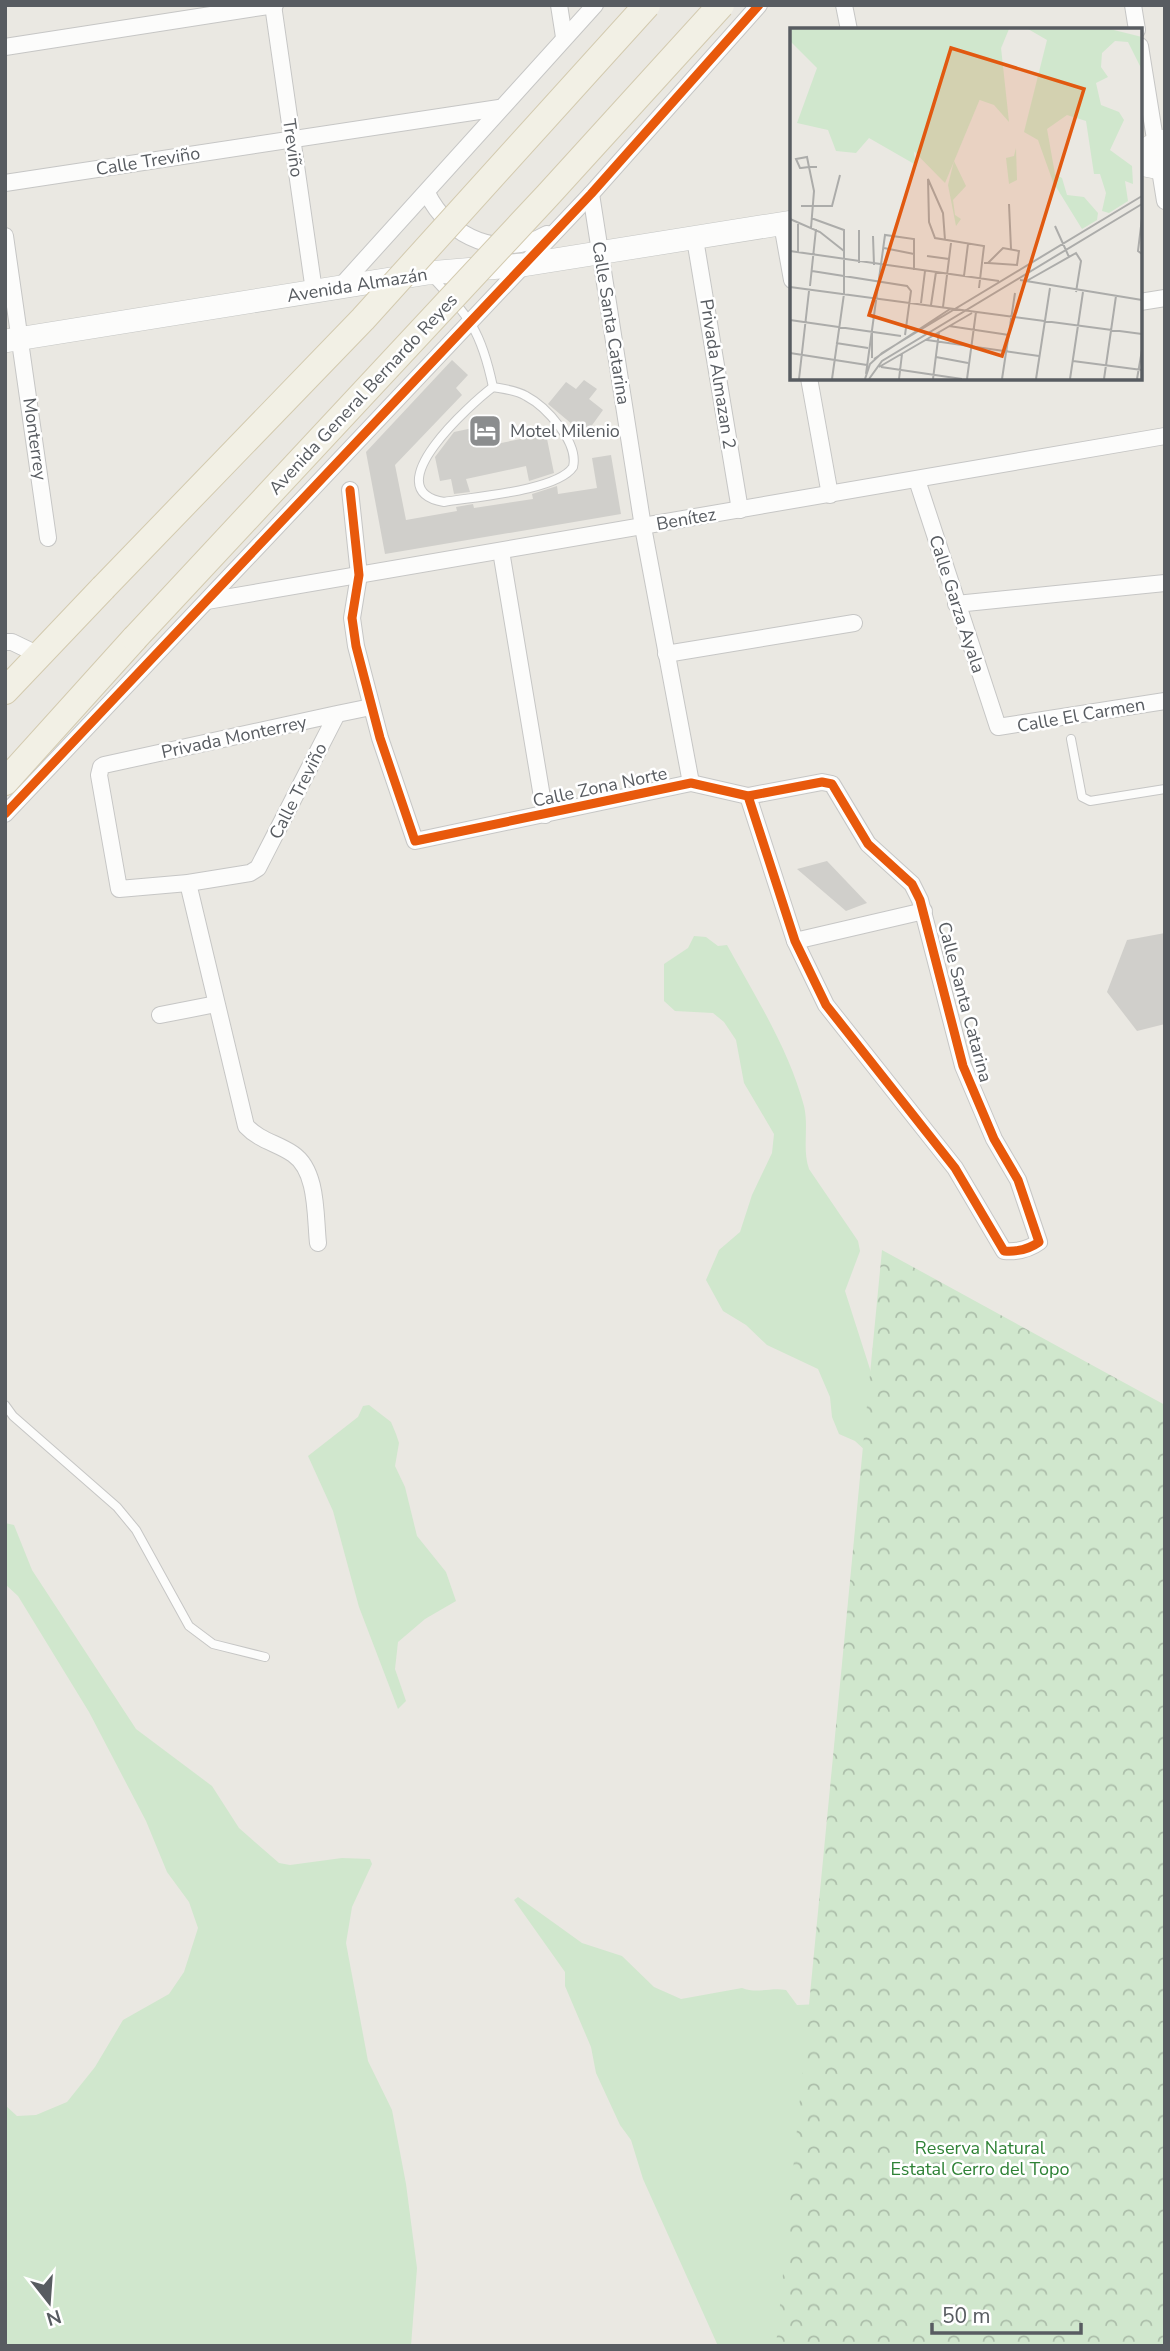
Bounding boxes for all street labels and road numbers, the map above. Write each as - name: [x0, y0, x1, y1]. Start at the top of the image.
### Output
- street label: Treviño: [277, 117, 309, 179]
- street label: Calle Treviño: [94, 141, 202, 181]
- street label: Calle Santa Catarina: [586, 240, 636, 406]
- street label: Avenida Almazán: [285, 262, 429, 308]
- street label: Avenida General Bernardo Reyes: [263, 288, 463, 500]
- street label: Privada Almazan 2: [694, 297, 742, 451]
- street label: Monterrey: [17, 396, 53, 482]
- street label: Benítez: [654, 502, 718, 536]
- street label: Calle Garza Ayala: [923, 532, 991, 676]
- street label: Calle El Carmen: [1015, 692, 1147, 738]
- street label: Privada Monterrey: [159, 710, 310, 764]
- street label: Calle Treviño: [263, 739, 333, 843]
- street label: Calle Zona Norte: [531, 761, 669, 813]
- street label: Calle Santa Catarina: [932, 919, 998, 1085]

